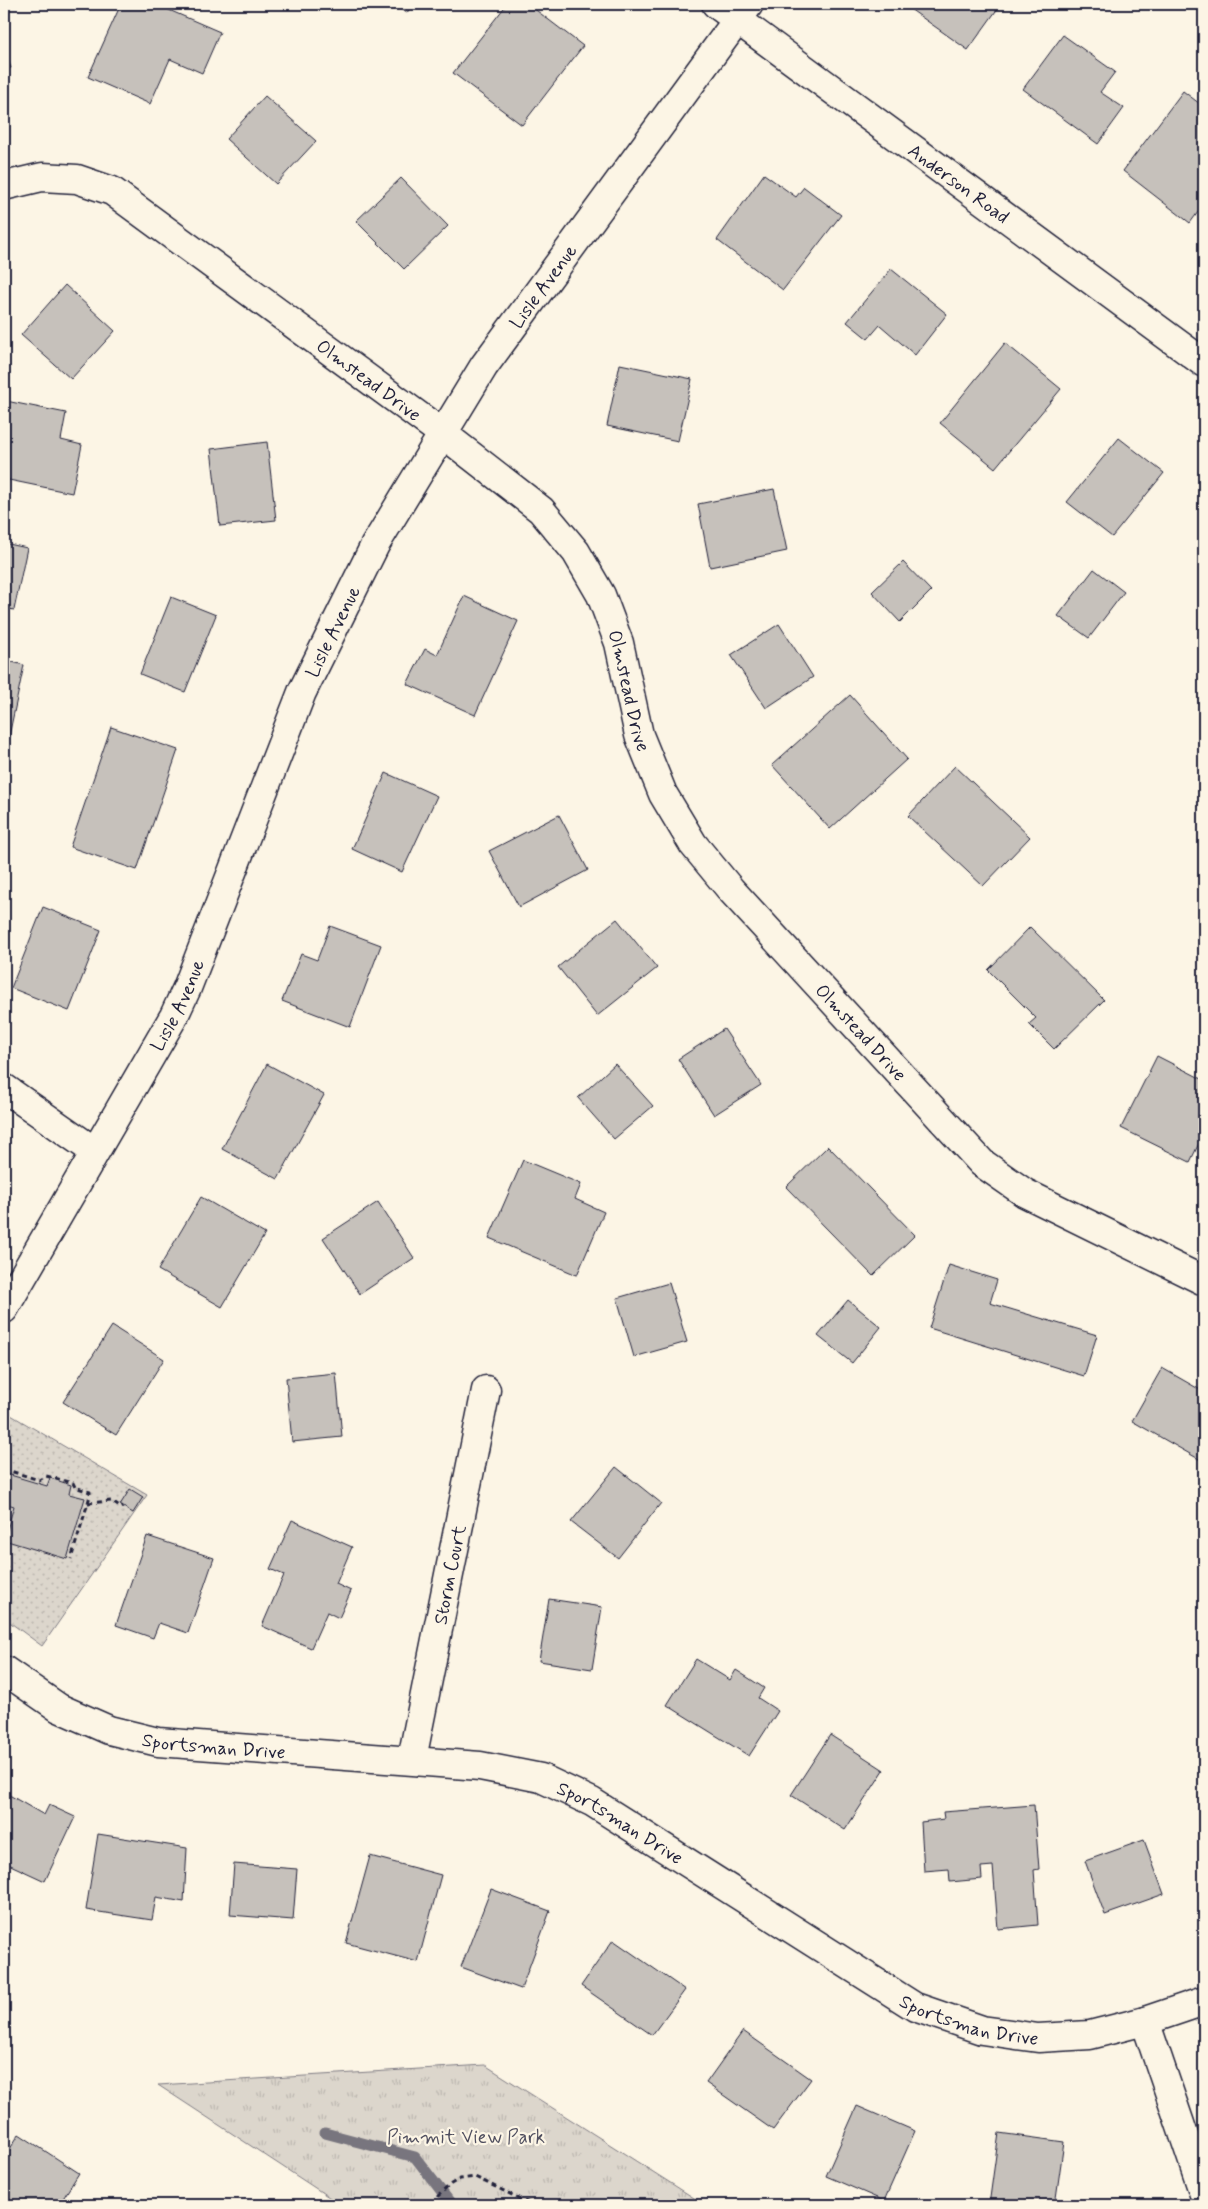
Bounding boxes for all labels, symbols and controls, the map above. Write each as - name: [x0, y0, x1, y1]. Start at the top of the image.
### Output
- street label: Anderson Road: [903, 139, 1014, 230]
- street label: Lisle Avenue: [504, 240, 583, 334]
- street label: Olmstead Drive: [311, 334, 426, 428]
- street label: Lisle Avenue: [300, 582, 367, 682]
- street label: Olmstead Drive: [601, 626, 655, 756]
- street label: Lisle Avenue: [145, 956, 211, 1056]
- street label: Olmstead Drive: [809, 979, 912, 1087]
- street label: Storm Court: [428, 1523, 473, 1627]
- street label: Sportsman Drive: [139, 1728, 286, 1765]
- street label: Sportsman Drive: [552, 1776, 688, 1871]
- street label: Sportsman Drive: [894, 1989, 1040, 2052]
- park label: Pimmit View Park: [387, 2125, 545, 2150]

